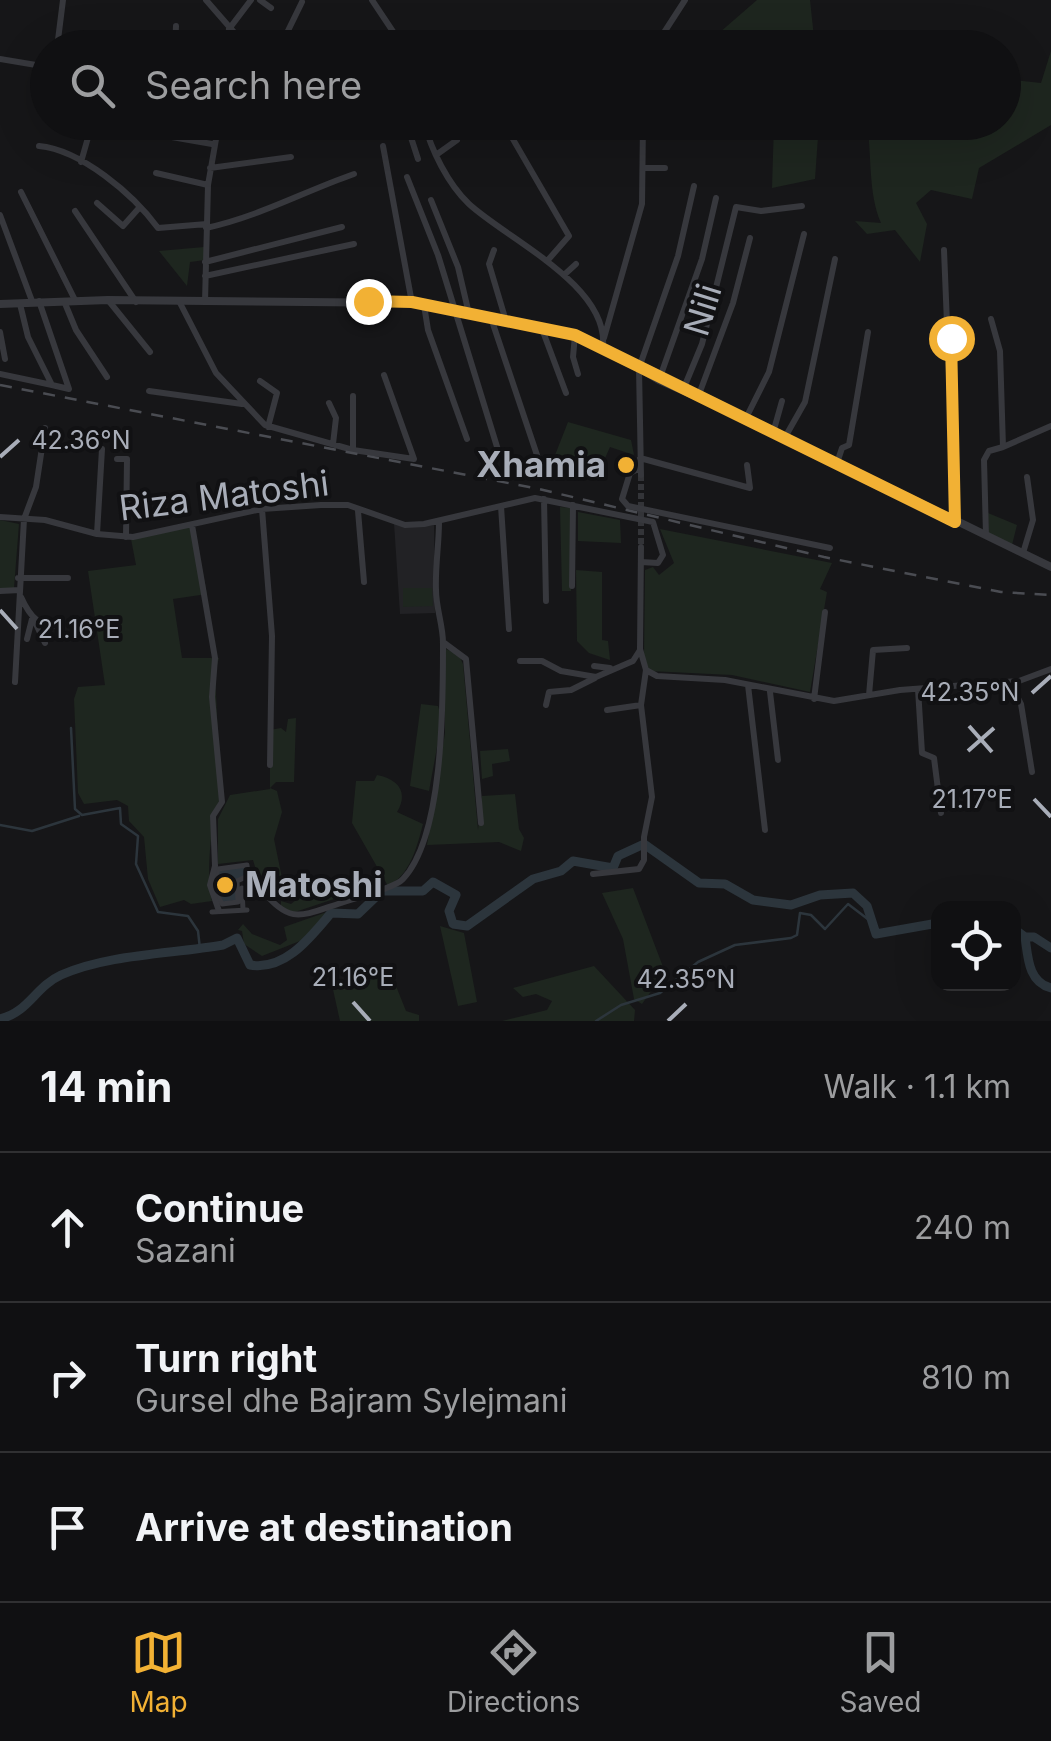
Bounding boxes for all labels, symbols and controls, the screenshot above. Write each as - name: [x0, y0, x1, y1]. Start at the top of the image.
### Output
- search box: [30, 30, 1021, 140]
- icon: search: [65, 58, 120, 113]
- text: Search here: [145, 62, 362, 108]
- route end: [346, 279, 392, 325]
- street label: Nili: [674, 279, 730, 341]
- route start: [929, 316, 975, 362]
- text: 42.36°N: [31, 425, 131, 455]
- place label: Xhamia: [476, 443, 606, 485]
- marker: Xhamia: [615, 454, 637, 476]
- street label: Riza Matoshi: [117, 461, 331, 529]
- text: 21.16°E: [38, 614, 120, 644]
- text: 42.35°N: [921, 677, 1019, 707]
- text: 21.17°E: [931, 784, 1013, 814]
- place label: Matoshi: [245, 863, 383, 905]
- marker: Matoshi: [214, 874, 236, 896]
- map controls: [931, 901, 1021, 991]
- button: locate: [931, 901, 1021, 991]
- text: 21.16°E: [312, 962, 394, 992]
- text: 42.35°N: [637, 964, 735, 994]
- text: 14 min: [40, 1061, 172, 1112]
- text: Walk · 1.1 km: [824, 1067, 1011, 1106]
- text: Continue: [135, 1185, 304, 1231]
- icon: ahead: [40, 1200, 95, 1255]
- text: 240 m: [914, 1208, 1011, 1247]
- text: Sazani: [135, 1231, 236, 1270]
- text: Turn right: [135, 1335, 317, 1381]
- icon: right: [40, 1350, 95, 1405]
- text: 810 m: [921, 1358, 1011, 1397]
- text: Gursel dhe Bajram Sylejmani: [135, 1381, 568, 1420]
- icon: arrive: [40, 1500, 95, 1555]
- text: Arrive at destination: [135, 1504, 513, 1550]
- tab: Map: [130, 1625, 188, 1719]
- tab: Directions: [447, 1625, 580, 1719]
- tab: Saved: [839, 1625, 921, 1719]

